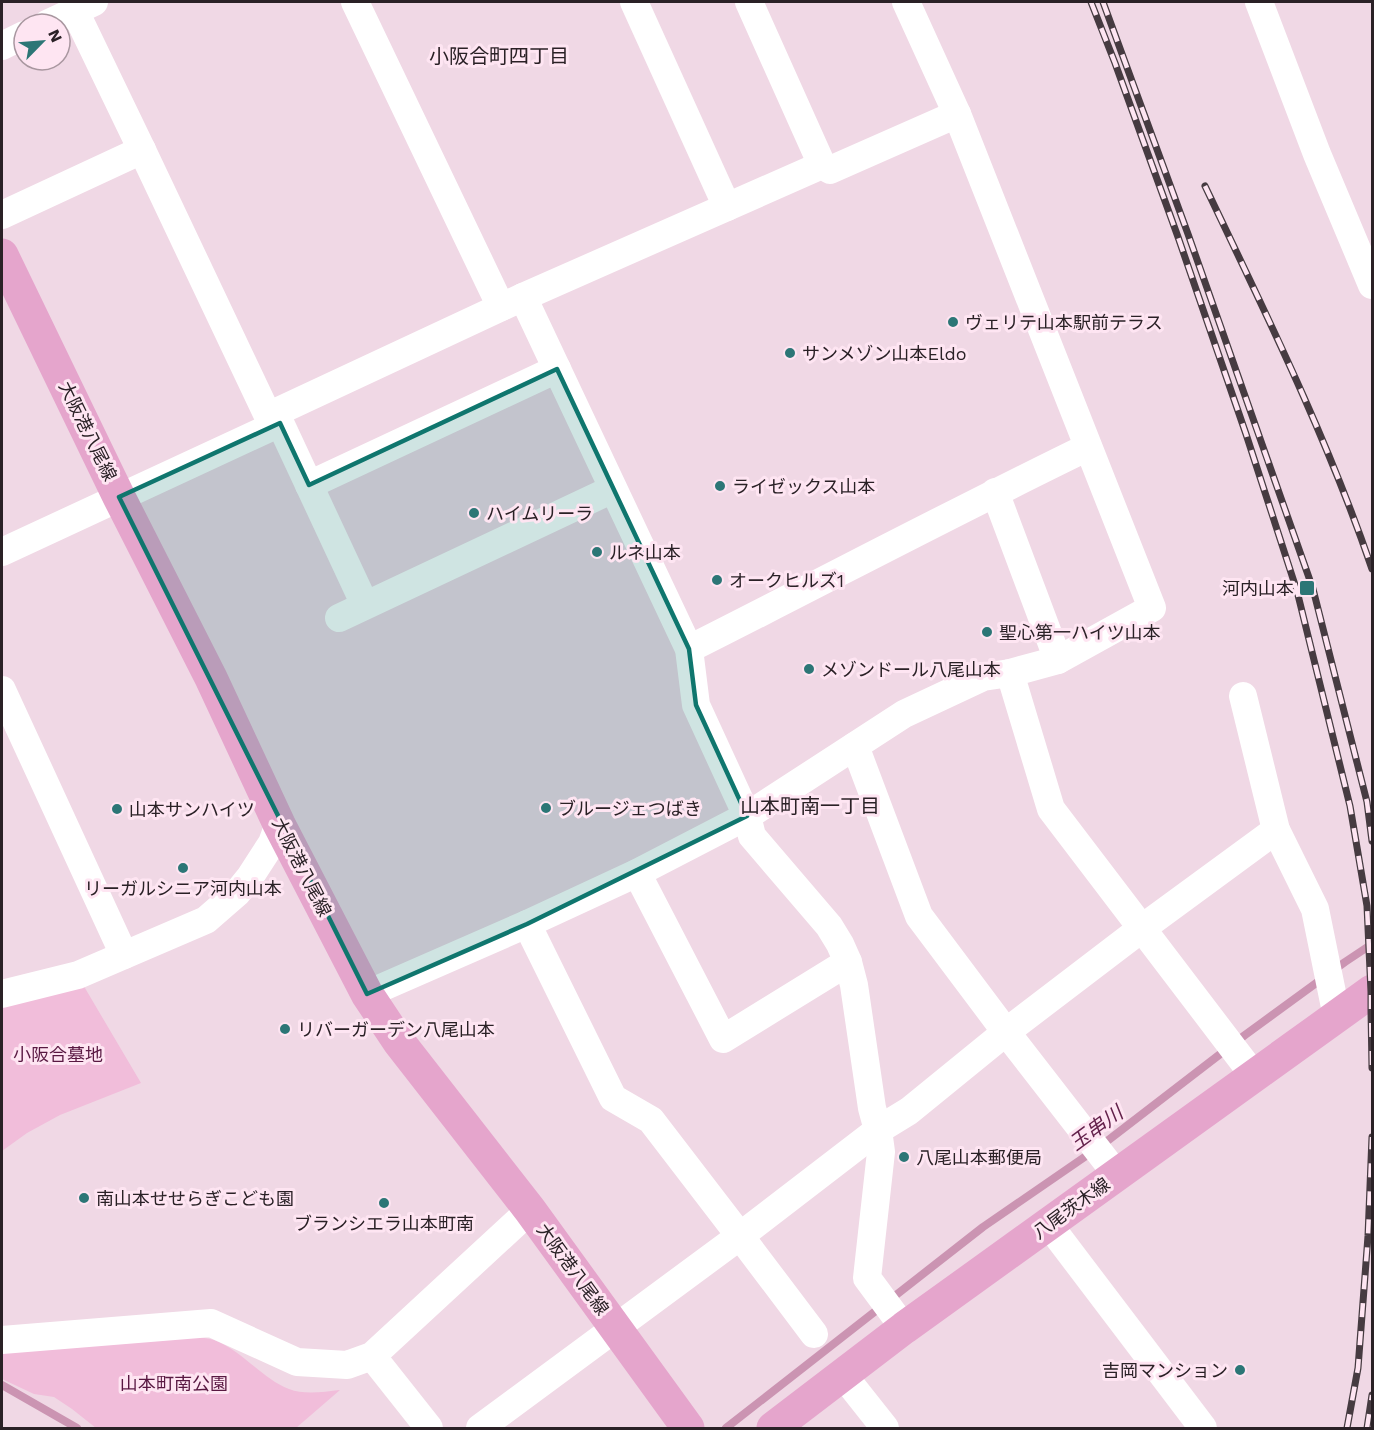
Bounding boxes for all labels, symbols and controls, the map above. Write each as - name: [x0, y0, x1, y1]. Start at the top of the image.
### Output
- north arrow: [12, 12, 72, 72]
- text: N: [44, 26, 66, 45]
- district label: 小阪合町四丁目: [429, 44, 569, 68]
- place label: ヴェリテ山本駅前テラス: [965, 312, 1163, 333]
- marker: ヴェリテ山本駅前テラス: [946, 315, 960, 329]
- place label: サンメゾン山本Eldo: [802, 343, 967, 364]
- marker: サンメゾン山本Eldo: [783, 346, 797, 360]
- street label: 大阪港八尾線: [55, 378, 121, 484]
- place label: ライゼックス山本: [732, 476, 875, 497]
- marker: ライゼックス山本: [713, 479, 727, 493]
- place label: ハイムリーラ: [486, 503, 593, 524]
- marker: ハイムリーラ: [467, 506, 481, 520]
- place label: ルネ山本: [609, 542, 681, 563]
- marker: ルネ山本: [590, 545, 604, 559]
- place label: オークヒルズ1: [729, 570, 844, 591]
- marker: オークヒルズ1: [710, 573, 724, 587]
- place label: 河内山本: [1222, 578, 1294, 599]
- marker: 河内山本: [1298, 579, 1316, 597]
- place label: 聖心第一ハイツ山本: [999, 622, 1161, 643]
- marker: 聖心第一ハイツ山本: [980, 625, 994, 639]
- place label: メゾンドール八尾山本: [821, 659, 1001, 680]
- marker: メゾンドール八尾山本: [802, 662, 816, 676]
- district label: 山本町南一丁目: [740, 794, 880, 818]
- place label: ブルージェつばき: [558, 798, 702, 819]
- place label: 山本サンハイツ: [129, 799, 255, 820]
- marker: ブルージェつばき: [539, 801, 553, 815]
- marker: 山本サンハイツ: [110, 802, 124, 816]
- street label: 大阪港八尾線: [268, 814, 336, 920]
- marker: リーガルシニア河内山本: [176, 861, 190, 875]
- place label: リーガルシニア河内山本: [84, 878, 282, 899]
- place label: リバーガーデン八尾山本: [297, 1019, 495, 1040]
- marker: リバーガーデン八尾山本: [278, 1022, 292, 1036]
- park label: 小阪合墓地: [13, 1044, 103, 1065]
- water label: 玉串川: [1065, 1099, 1129, 1155]
- place label: 八尾山本郵便局: [916, 1147, 1042, 1168]
- marker: 八尾山本郵便局: [897, 1150, 911, 1164]
- street label: 八尾茨木線: [1028, 1173, 1114, 1243]
- place label: 南山本せせらぎこども園: [96, 1188, 294, 1209]
- marker: 南山本せせらぎこども園: [77, 1191, 91, 1205]
- marker: ブランシエラ山本町南: [377, 1196, 391, 1210]
- place label: ブランシエラ山本町南: [294, 1213, 474, 1234]
- street label: 大阪港八尾線: [533, 1219, 613, 1319]
- place label: 吉岡マンション: [1102, 1360, 1228, 1381]
- marker: 吉岡マンション: [1233, 1363, 1247, 1377]
- park label: 山本町南公園: [120, 1373, 228, 1394]

